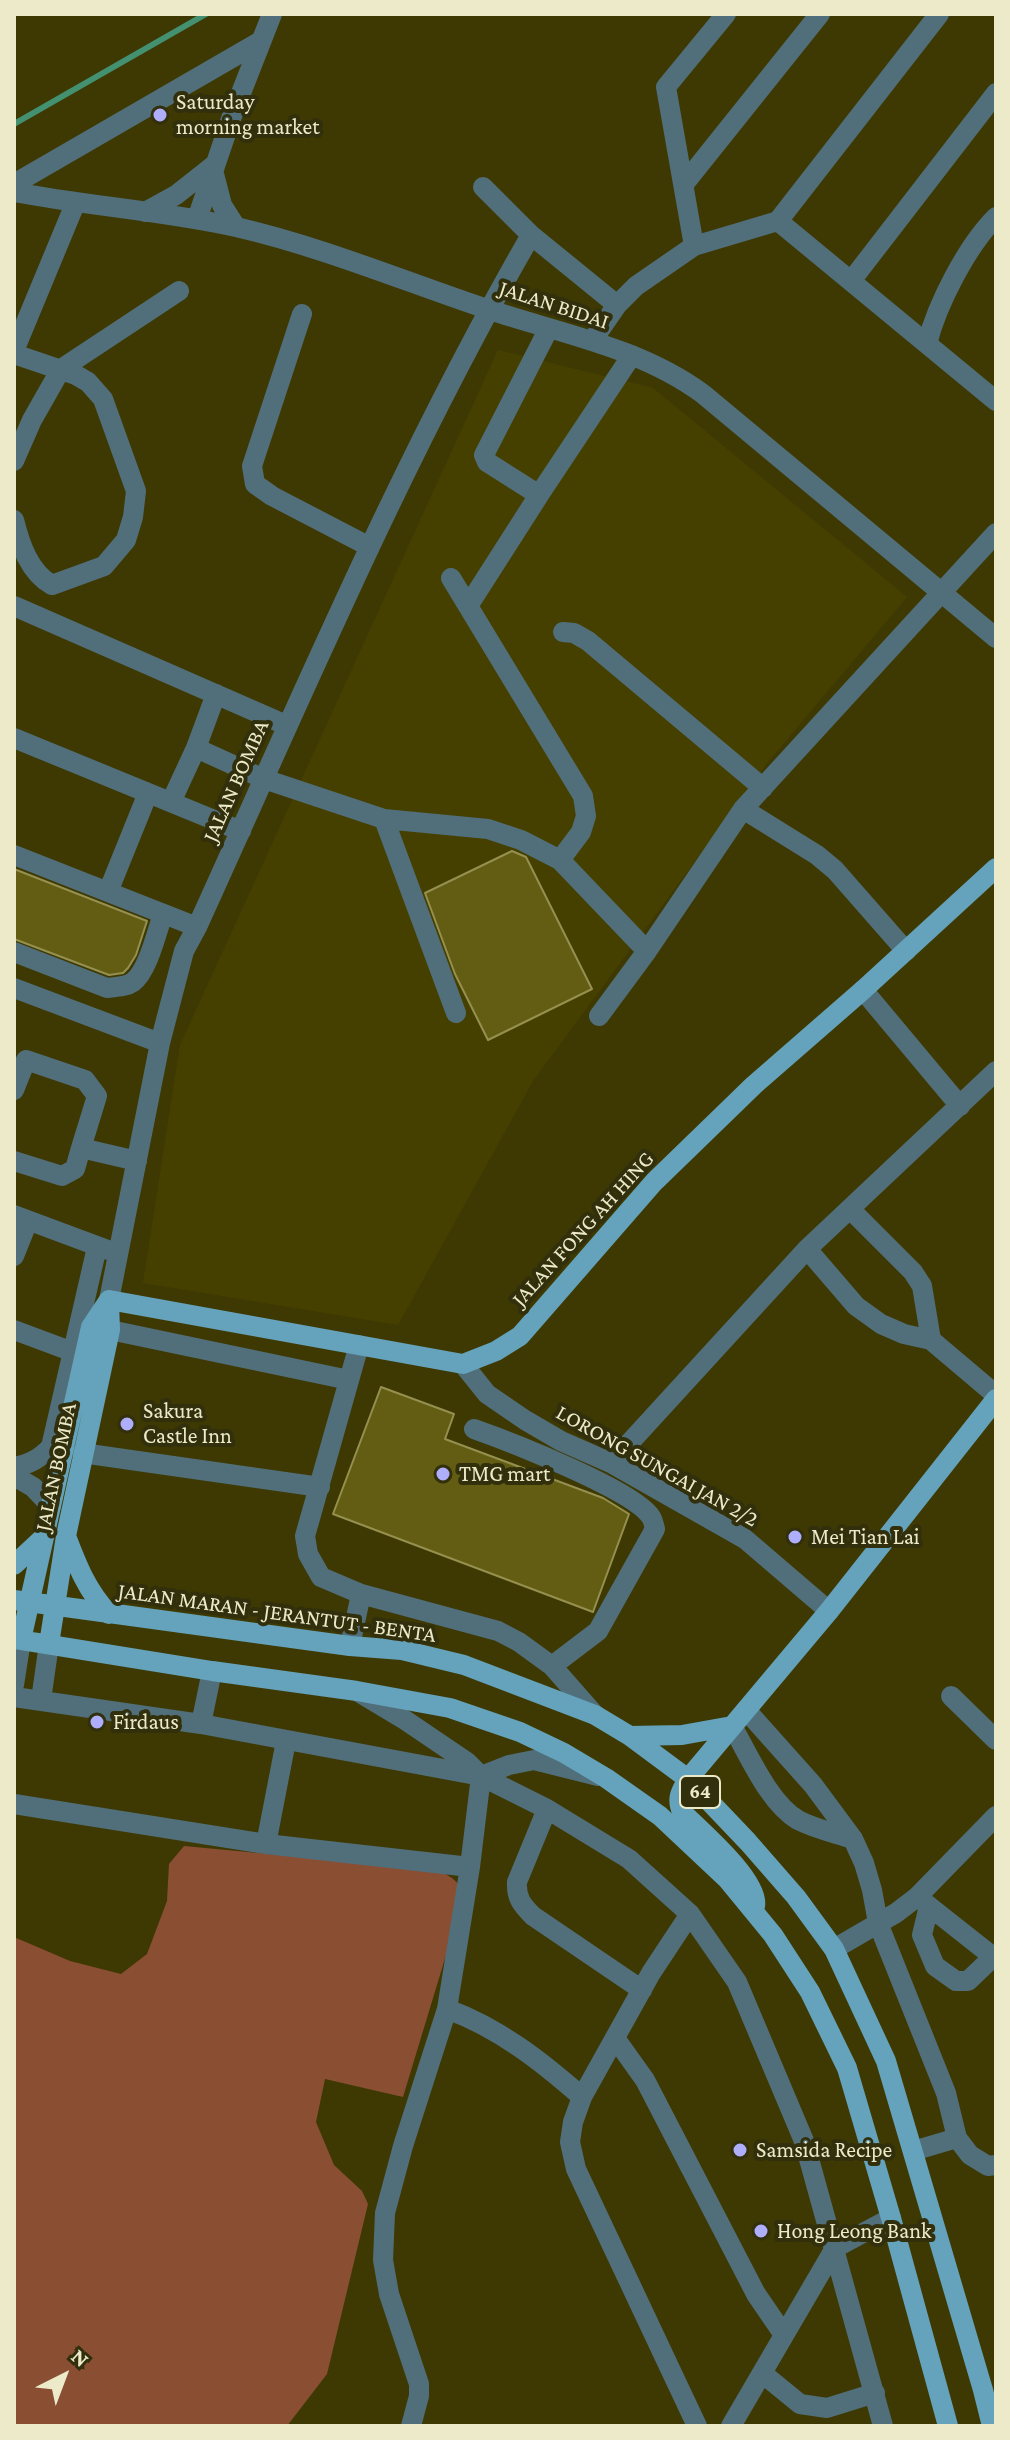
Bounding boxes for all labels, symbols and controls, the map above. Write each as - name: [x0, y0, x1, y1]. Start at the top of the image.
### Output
- place label: Saturday morning market: [176, 89, 319, 140]
- marker: Saturday morning market: [151, 106, 169, 124]
- street label: JALAN BIDAI: [496, 275, 612, 335]
- street label: JALAN BOMBA: [197, 716, 275, 846]
- street label: JALAN FONG AH HING: [506, 1146, 660, 1312]
- place label: Sakura Castle Inn: [143, 1398, 232, 1450]
- street label: LORONG SUNGAI JAN 2/2: [551, 1399, 763, 1533]
- street label: JALAN BOMBA: [30, 1400, 82, 1534]
- marker: Sakura Castle Inn: [118, 1415, 136, 1433]
- place label: TMG mart: [459, 1461, 550, 1487]
- marker: TMG mart: [434, 1465, 452, 1483]
- place label: Mei Tian Lai: [811, 1524, 920, 1550]
- marker: Mei Tian Lai: [786, 1528, 804, 1546]
- street label: JALAN MARAN - JERANTUT - BENTA: [116, 1578, 438, 1648]
- place label: Firdaus: [113, 1709, 179, 1735]
- marker: Firdaus: [88, 1713, 106, 1731]
- road number: 64: [680, 1776, 720, 1808]
- place label: Samsida Recipe: [756, 2137, 892, 2163]
- marker: Samsida Recipe: [731, 2141, 749, 2159]
- place label: Hong Leong Bank: [777, 2218, 932, 2244]
- marker: Hong Leong Bank: [752, 2222, 770, 2240]
- north arrow: [24, 2336, 104, 2416]
- text: N: [66, 2343, 94, 2372]

